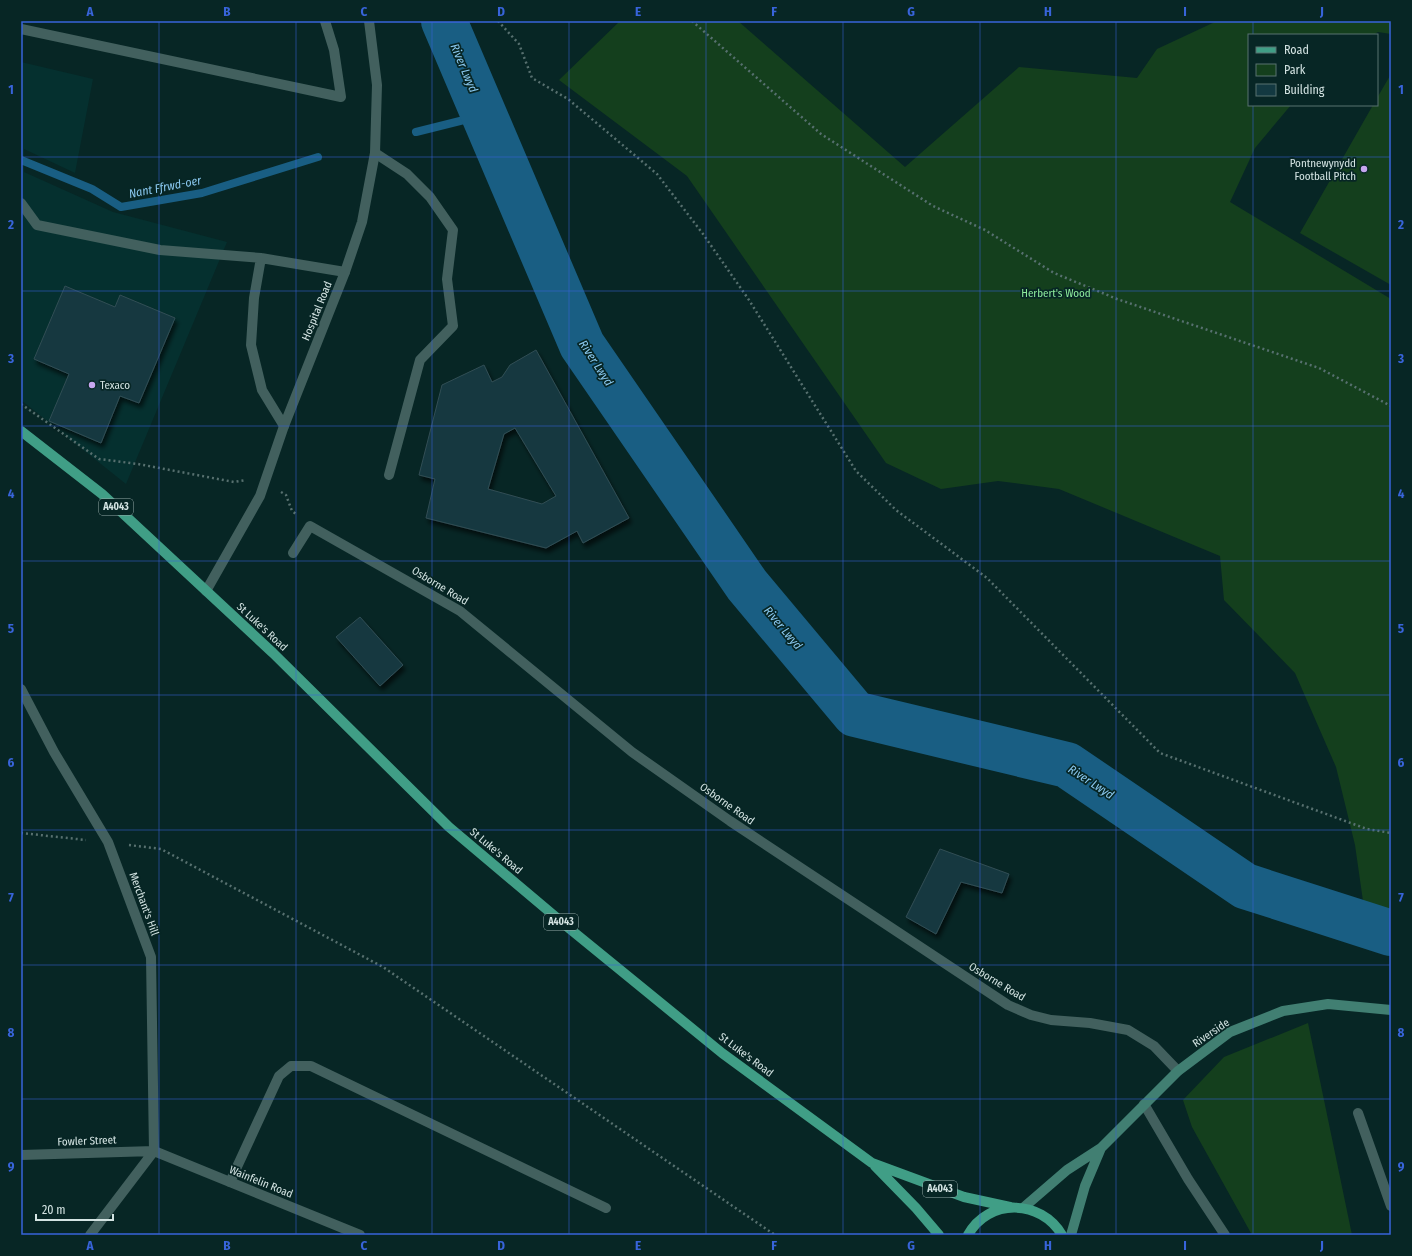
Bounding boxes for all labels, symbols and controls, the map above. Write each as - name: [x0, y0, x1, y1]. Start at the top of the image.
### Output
- text: A: [85, 4, 94, 19]
- text: B: [223, 4, 231, 19]
- text: C: [361, 4, 368, 19]
- text: D: [497, 4, 505, 19]
- text: E: [635, 4, 641, 19]
- text: F: [771, 4, 777, 19]
- text: G: [907, 4, 915, 19]
- text: H: [1044, 4, 1052, 19]
- text: I: [1183, 4, 1187, 19]
- text: J: [1319, 4, 1324, 19]
- legend: [1248, 34, 1378, 106]
- water label: River Lwyd: [447, 42, 481, 95]
- text: Road: [1284, 43, 1309, 57]
- text: Park: [1284, 63, 1306, 77]
- text: 1: [8, 82, 14, 97]
- text: 1: [1398, 82, 1404, 97]
- text: Building: [1284, 83, 1325, 97]
- place label: Pontnewynydd Football Pitch: [1290, 157, 1356, 183]
- marker: Pontnewynydd Football Pitch: [1359, 164, 1369, 174]
- water label: Nant Ffrwd-oer: [128, 173, 203, 201]
- text: 2: [7, 217, 14, 232]
- text: 2: [1397, 217, 1404, 232]
- street label: Hospital Road: [299, 279, 335, 343]
- park label: Herbert's Wood: [1021, 287, 1091, 300]
- water label: River Lwyd: [576, 338, 616, 389]
- text: 3: [7, 351, 14, 366]
- text: 3: [1397, 351, 1404, 366]
- place label: Texaco: [100, 379, 130, 392]
- marker: Texaco: [87, 380, 97, 390]
- text: 4: [8, 486, 15, 501]
- text: 4: [1398, 486, 1405, 501]
- road number: A4043: [99, 499, 133, 515]
- street label: Osborne Road: [409, 564, 471, 608]
- street label: St Luke's Road: [234, 600, 290, 654]
- water label: River Lwyd: [761, 604, 805, 653]
- text: 5: [8, 621, 14, 636]
- text: 5: [1398, 621, 1404, 636]
- text: 6: [8, 755, 15, 770]
- text: 6: [1398, 755, 1405, 770]
- water label: River Lwyd: [1066, 762, 1117, 802]
- street label: Osborne Road: [697, 780, 757, 828]
- street label: St Luke's Road: [467, 825, 525, 877]
- street label: Merchant's Hill: [127, 871, 162, 938]
- text: 7: [8, 890, 14, 905]
- text: 7: [1398, 890, 1404, 905]
- road number: A4043: [544, 914, 578, 930]
- street label: Osborne Road: [966, 960, 1028, 1004]
- street label: Riverside: [1190, 1016, 1232, 1050]
- text: 8: [8, 1025, 15, 1040]
- text: 8: [1398, 1025, 1405, 1040]
- street label: St Luke's Road: [716, 1030, 776, 1080]
- street label: Fowler Street: [57, 1133, 117, 1149]
- text: 9: [8, 1159, 15, 1174]
- text: 9: [1398, 1159, 1405, 1174]
- street label: Wainfelin Road: [227, 1163, 295, 1201]
- road number: A4043: [923, 1181, 957, 1197]
- scale bar: [36, 1196, 113, 1222]
- text: 20 m: [42, 1203, 66, 1217]
- text: A: [85, 1238, 94, 1253]
- text: B: [223, 1238, 231, 1253]
- text: C: [361, 1238, 368, 1253]
- text: D: [497, 1238, 505, 1253]
- text: E: [635, 1238, 641, 1253]
- text: F: [771, 1238, 777, 1253]
- text: G: [907, 1238, 915, 1253]
- text: H: [1044, 1238, 1052, 1253]
- text: I: [1183, 1238, 1187, 1253]
- text: J: [1319, 1238, 1324, 1253]

